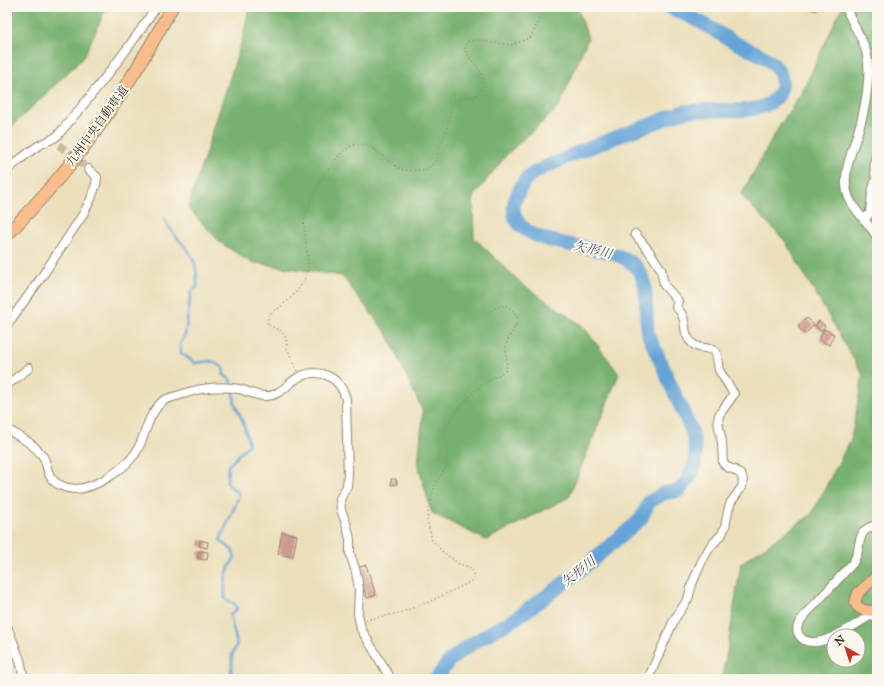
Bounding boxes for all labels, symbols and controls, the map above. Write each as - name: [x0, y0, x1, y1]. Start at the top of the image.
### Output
- street label: 九州中央自動車道: [63, 83, 131, 169]
- water label: 矢形川: [572, 237, 616, 263]
- water label: 矢形川: [558, 552, 600, 590]
- north arrow: [826, 628, 866, 668]
- text: N: [832, 632, 848, 649]

